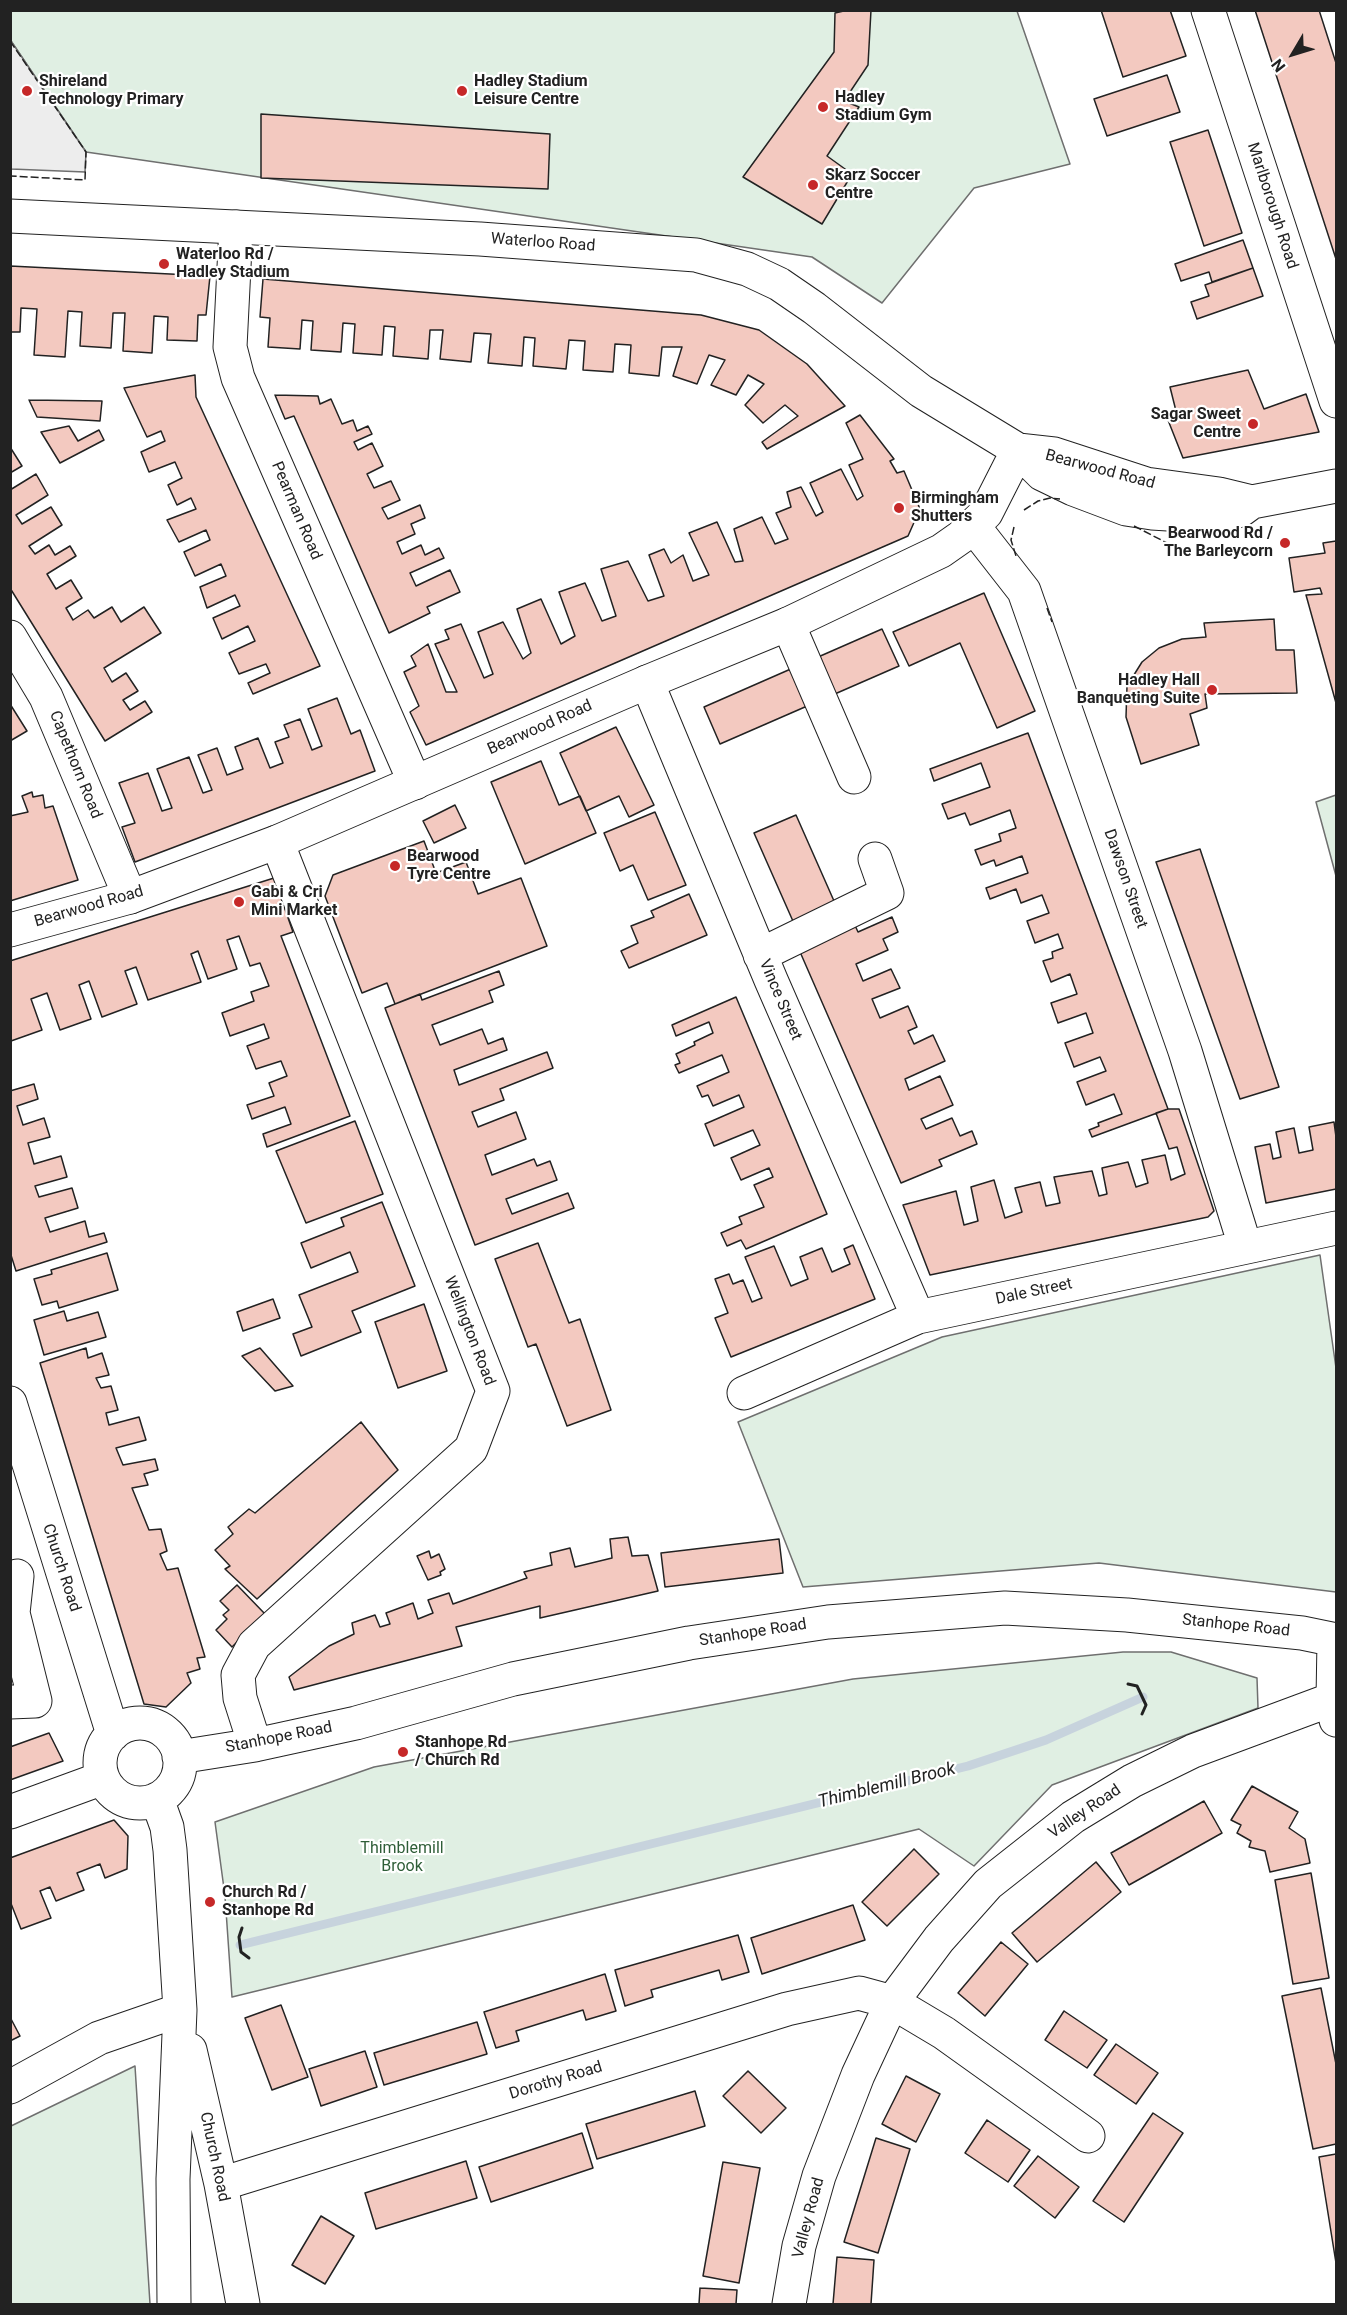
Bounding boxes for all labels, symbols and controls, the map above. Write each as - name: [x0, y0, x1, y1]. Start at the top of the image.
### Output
- north arrow: [1263, 24, 1323, 84]
- text: N: [1267, 55, 1289, 76]
- place label: Shireland Technology Primary: [39, 72, 183, 110]
- place label: Hadley Stadium Leisure Centre: [474, 72, 588, 110]
- marker: Shireland Technology Primary: [20, 84, 34, 98]
- marker: Hadley Stadium Leisure Centre: [455, 84, 469, 98]
- place label: Hadley Stadium Gym: [835, 88, 932, 126]
- marker: Hadley Stadium Gym: [816, 100, 830, 114]
- street label: Marlborough Road: [1243, 140, 1301, 272]
- place label: Skarz Soccer Centre: [825, 166, 920, 204]
- marker: Skarz Soccer Centre: [806, 178, 820, 192]
- street label: Waterloo Road: [490, 230, 596, 256]
- place label: Waterloo Rd / Hadley Stadium: [176, 245, 290, 283]
- marker: Waterloo Rd / Hadley Stadium: [157, 257, 171, 271]
- place label: Sagar Sweet Centre: [1151, 405, 1241, 443]
- marker: Sagar Sweet Centre: [1246, 417, 1260, 431]
- street label: Bearwood Road: [1043, 446, 1157, 494]
- street label: Pearman Road: [267, 459, 325, 563]
- place label: Birmingham Shutters: [911, 489, 999, 527]
- marker: Birmingham Shutters: [892, 501, 906, 515]
- place label: Bearwood Rd / The Barleycorn: [1164, 524, 1273, 562]
- marker: Bearwood Rd / The Barleycorn: [1278, 536, 1292, 550]
- place label: Hadley Hall Banqueting Suite: [1077, 671, 1200, 709]
- marker: Hadley Hall Banqueting Suite: [1205, 683, 1219, 697]
- street label: Bearwood Road: [485, 696, 595, 760]
- street label: Capethorn Road: [45, 708, 105, 822]
- street label: Dawson Street: [1099, 827, 1151, 931]
- place label: Bearwood Tyre Centre: [407, 847, 491, 885]
- marker: Bearwood Tyre Centre: [388, 859, 402, 873]
- street label: Bearwood Road: [32, 882, 146, 932]
- place label: Gabi & Cri Mini Market: [251, 883, 337, 921]
- marker: Gabi & Cri Mini Market: [232, 895, 246, 909]
- street label: Vince Street: [754, 957, 806, 1043]
- street label: Wellington Road: [439, 1274, 499, 1388]
- street label: Dale Street: [994, 1275, 1074, 1309]
- street label: Church Road: [38, 1522, 84, 1614]
- street label: Stanhope Road: [1181, 1611, 1291, 1641]
- street label: Stanhope Road: [698, 1615, 808, 1651]
- street label: Stanhope Road: [224, 1718, 334, 1758]
- place label: Stanhope Rd / Church Rd: [415, 1733, 507, 1771]
- marker: Stanhope Rd / Church Rd: [396, 1745, 410, 1759]
- water label: Thimblemill Brook: [816, 1758, 958, 1814]
- street label: Valley Road: [1045, 1781, 1125, 1843]
- park label: Thimblemill Brook: [360, 1839, 444, 1877]
- place label: Church Rd / Stanhope Rd: [222, 1883, 314, 1921]
- marker: Church Rd / Stanhope Rd: [203, 1895, 217, 1909]
- street label: Dorothy Road: [507, 2058, 605, 2104]
- street label: Church Road: [195, 2110, 233, 2204]
- street label: Valley Road: [789, 2175, 829, 2261]

